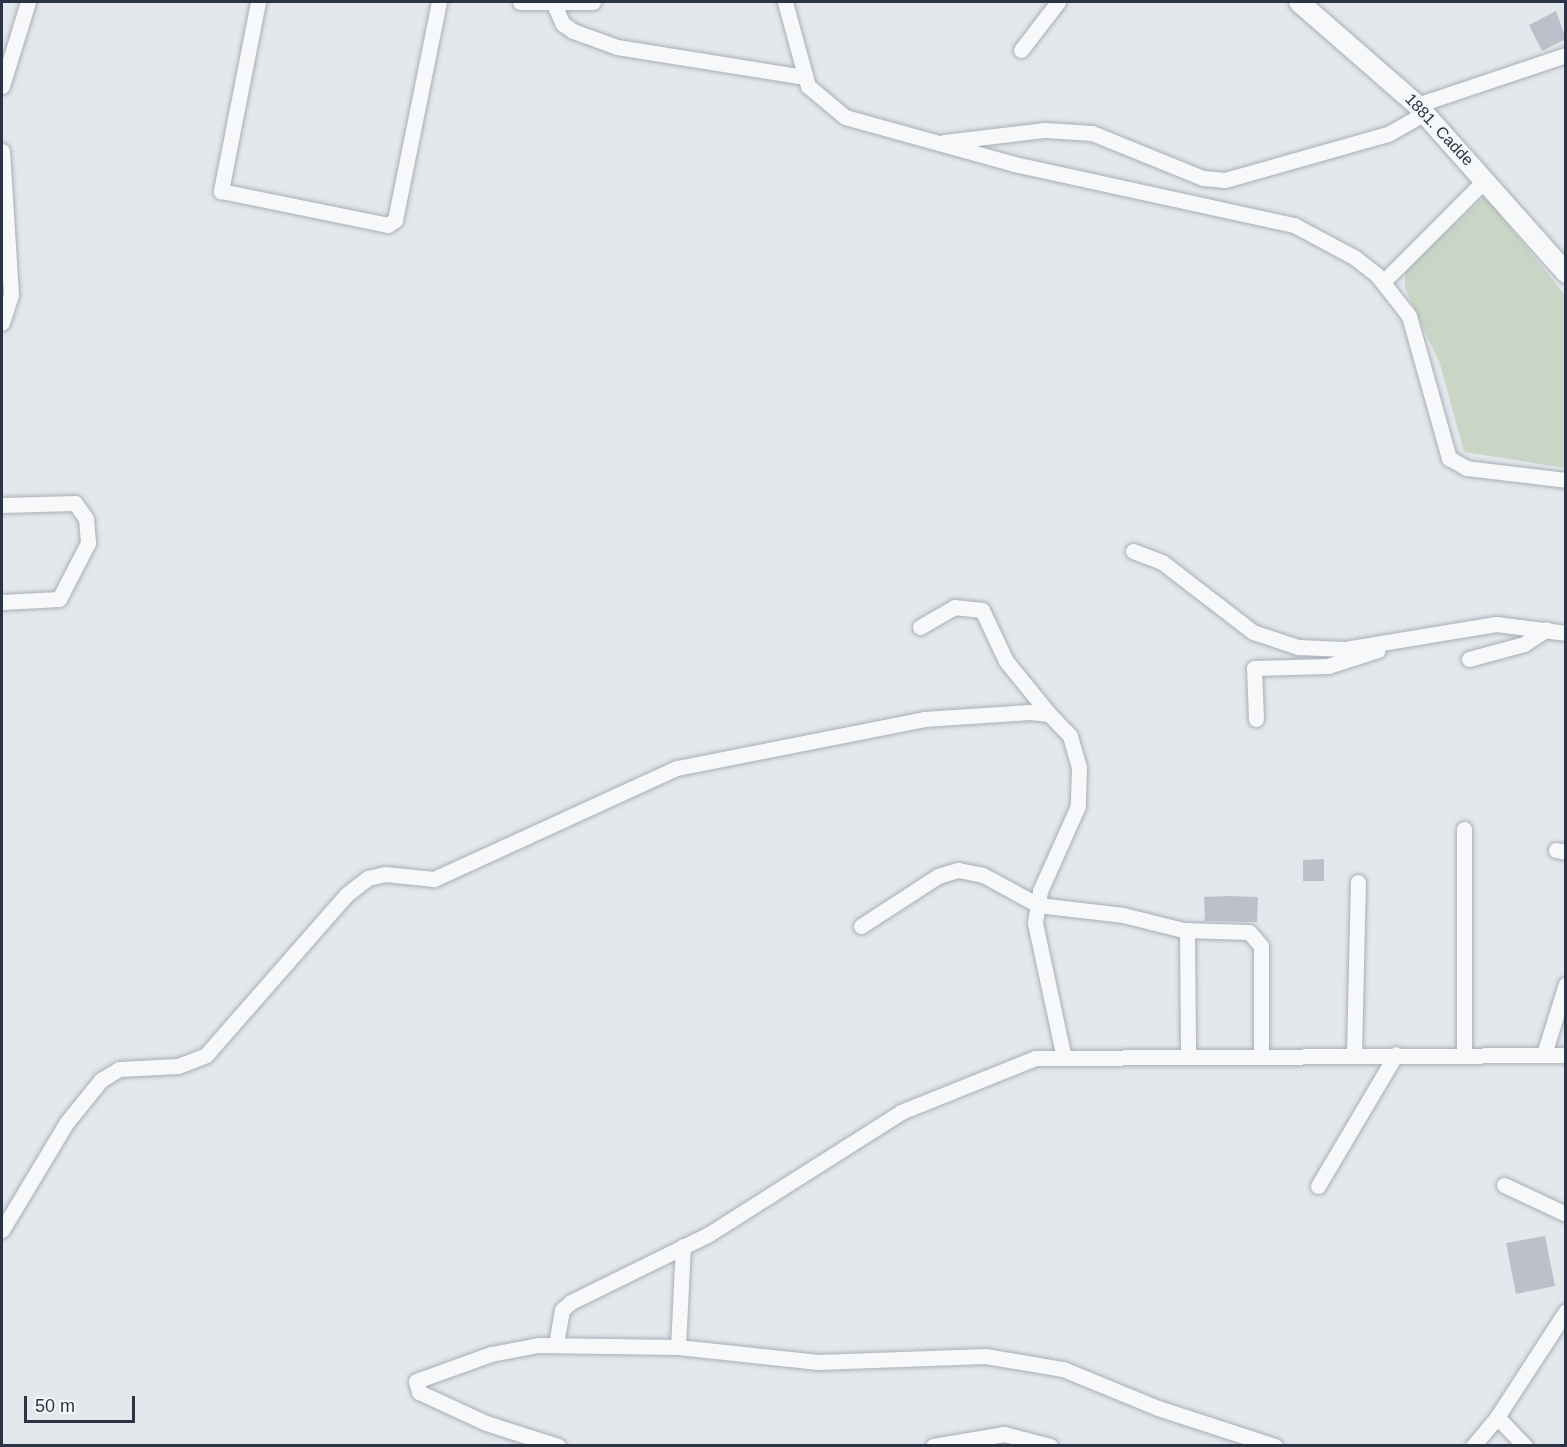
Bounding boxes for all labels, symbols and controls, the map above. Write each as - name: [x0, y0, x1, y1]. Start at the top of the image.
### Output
- street label: 1881. Cadde: [1401, 90, 1477, 170]
- scale bar: [27, 1384, 138, 1422]
- text: 50 m: [35, 1396, 75, 1416]

